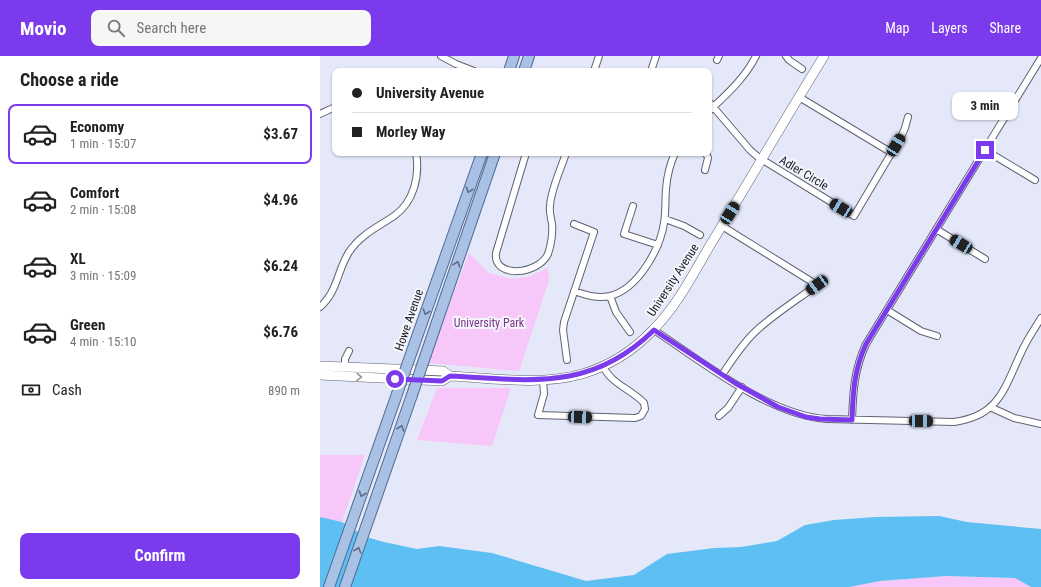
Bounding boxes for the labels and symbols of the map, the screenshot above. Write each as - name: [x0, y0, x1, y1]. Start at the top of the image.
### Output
- callout: 3 min: [952, 92, 1018, 120]
- car: [885, 132, 907, 158]
- route end: [976, 141, 994, 159]
- street label: Adler Circle: [777, 153, 831, 193]
- one-way arrow: [465, 186, 473, 193]
- car: [828, 197, 854, 219]
- car: [719, 200, 741, 226]
- car: [948, 233, 974, 255]
- street label: University Avenue: [644, 241, 702, 319]
- one-way arrow: [452, 261, 461, 268]
- car: [804, 273, 830, 297]
- street label: Howe Avenue: [392, 287, 426, 353]
- one-way arrow: [422, 309, 430, 316]
- park label: University Park: [454, 316, 525, 330]
- route start: [386, 370, 404, 388]
- one-way arrow: [356, 373, 362, 381]
- car: [568, 411, 592, 423]
- car: [909, 415, 933, 427]
- one-way arrow: [396, 424, 405, 431]
- one-way arrow: [358, 491, 366, 498]
- one-way arrow: [353, 547, 362, 554]

